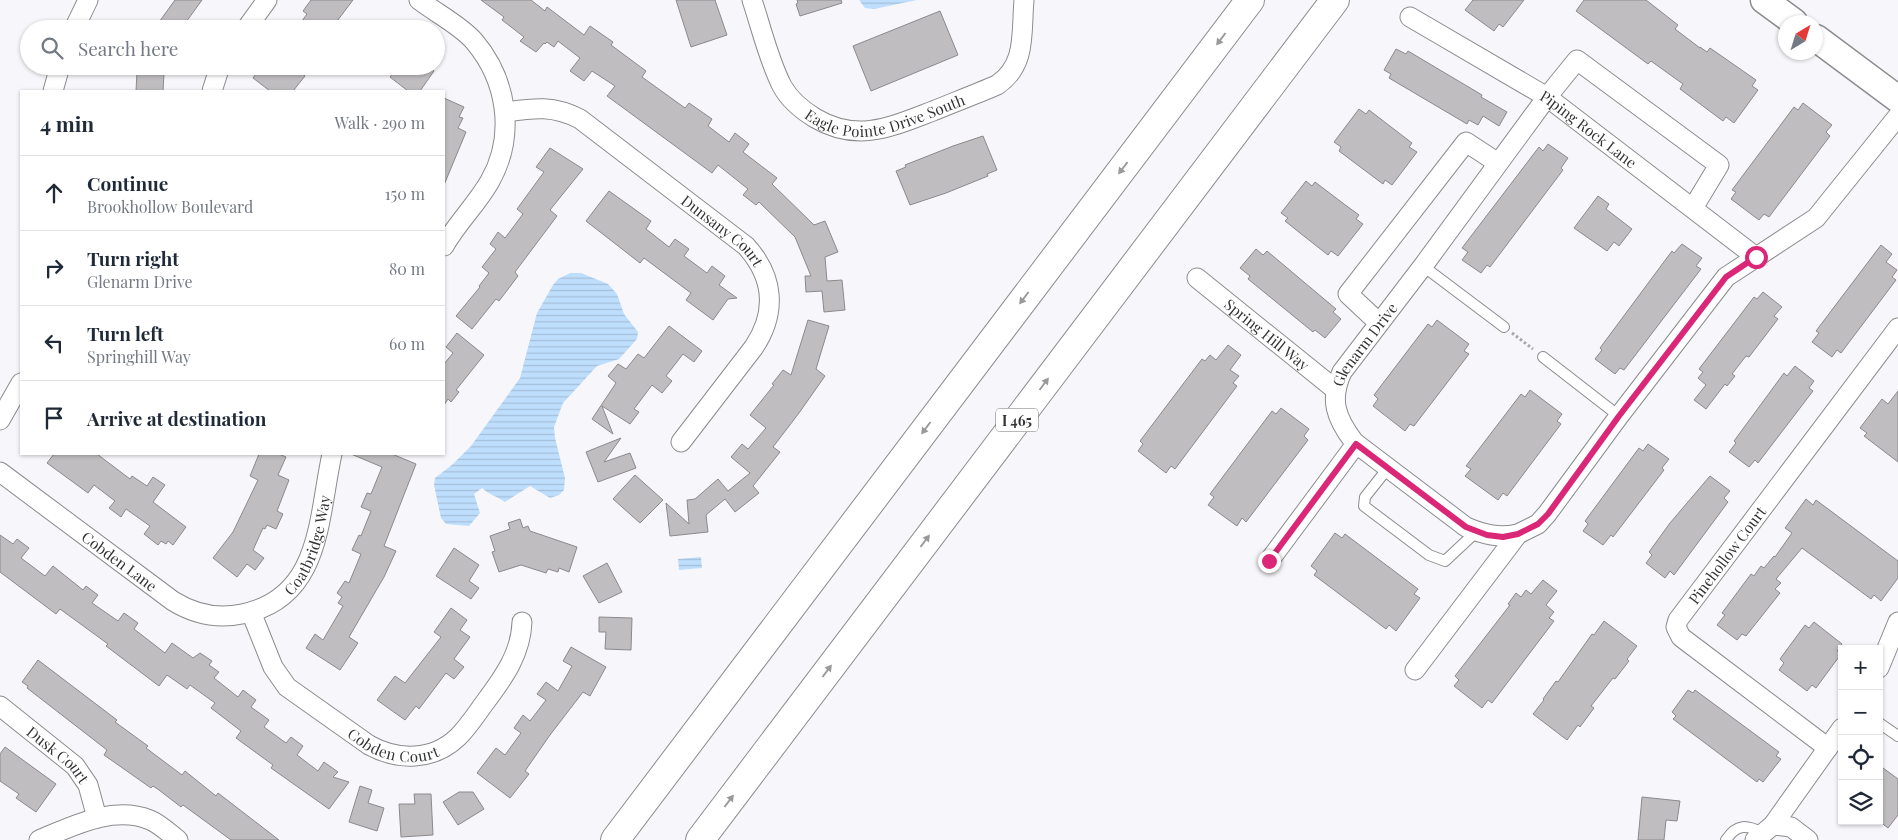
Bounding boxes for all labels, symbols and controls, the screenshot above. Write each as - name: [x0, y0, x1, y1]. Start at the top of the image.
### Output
- north arrow: [1778, 15, 1823, 60]
- search box: [20, 20, 445, 75]
- one-way arrow: [1215, 32, 1226, 45]
- icon: search: [38, 34, 66, 62]
- text: Search here: [78, 35, 178, 61]
- street label: Piping Rock Lane: [1537, 85, 1641, 172]
- street label: Eagle Pointe Drive South: [801, 89, 968, 141]
- text: 4 min: [40, 109, 94, 137]
- text: Walk · 290 m: [334, 112, 425, 133]
- one-way arrow: [1117, 161, 1128, 174]
- text: Continue: [87, 170, 168, 196]
- icon: ahead: [40, 179, 68, 207]
- text: 150 m: [385, 183, 425, 204]
- street label: Dunsany Court: [677, 190, 769, 270]
- text: Brookhollow Boulevard: [87, 196, 253, 217]
- text: Turn right: [87, 245, 179, 271]
- route start: [1745, 246, 1768, 269]
- icon: right: [40, 254, 68, 282]
- text: 80 m: [389, 258, 425, 279]
- text: Glenarm Drive: [87, 271, 193, 292]
- one-way arrow: [1019, 291, 1030, 304]
- street label: Spring Hill Way: [1220, 294, 1314, 375]
- street label: Glenarm Drive: [1327, 298, 1401, 389]
- text: Turn left: [87, 320, 164, 346]
- icon: left: [40, 329, 68, 357]
- text: 60 m: [389, 333, 425, 354]
- text: Springhill Way: [87, 346, 191, 367]
- one-way arrow: [1039, 378, 1050, 391]
- icon: arrive: [40, 404, 68, 432]
- text: Arrive at destination: [87, 405, 267, 431]
- road number: I 465: [996, 408, 1038, 432]
- one-way arrow: [921, 421, 932, 434]
- street label: Coatbridge Way: [279, 493, 335, 599]
- street label: Pinehollow Court: [1684, 502, 1771, 608]
- street label: Cobden Lane: [78, 526, 161, 596]
- one-way arrow: [920, 534, 930, 548]
- route end: [1258, 550, 1281, 573]
- map controls: [1838, 645, 1883, 825]
- button: +: [1838, 645, 1883, 690]
- one-way arrow: [822, 664, 832, 678]
- button: −: [1838, 690, 1883, 735]
- street label: Dusk Court: [23, 721, 94, 788]
- street label: Cobden Court: [344, 723, 442, 766]
- button: locate: [1838, 735, 1883, 780]
- button: layers: [1838, 780, 1883, 825]
- one-way arrow: [724, 795, 735, 808]

